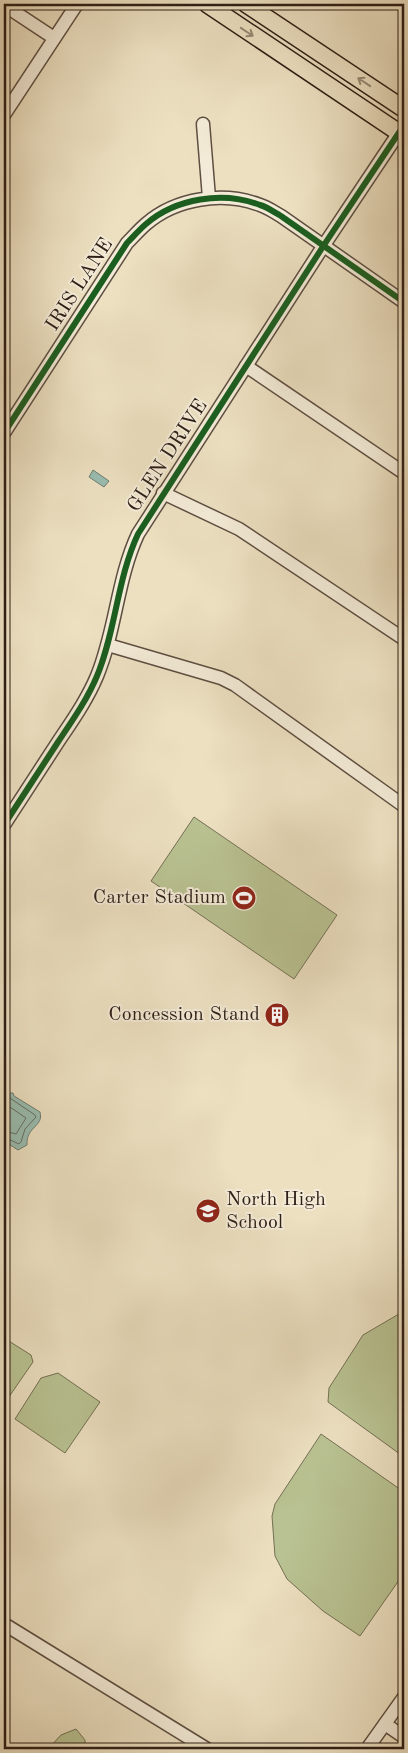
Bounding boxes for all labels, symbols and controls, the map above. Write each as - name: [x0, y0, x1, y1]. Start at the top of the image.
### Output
- one-way arrow: [240, 26, 254, 37]
- one-way arrow: [357, 77, 371, 87]
- street label: IRIS LANE: [43, 235, 117, 335]
- street label: GLEN DRIVE: [124, 396, 212, 516]
- sports icon: Carter Stadium: [231, 885, 257, 911]
- place label: Carter Stadium: [93, 888, 226, 908]
- building icon: Concession Stand: [264, 1002, 290, 1028]
- place label: Concession Stand: [108, 1005, 260, 1025]
- place label: North High School: [226, 1190, 326, 1233]
- school or university icon: North High School: [195, 1198, 221, 1224]

